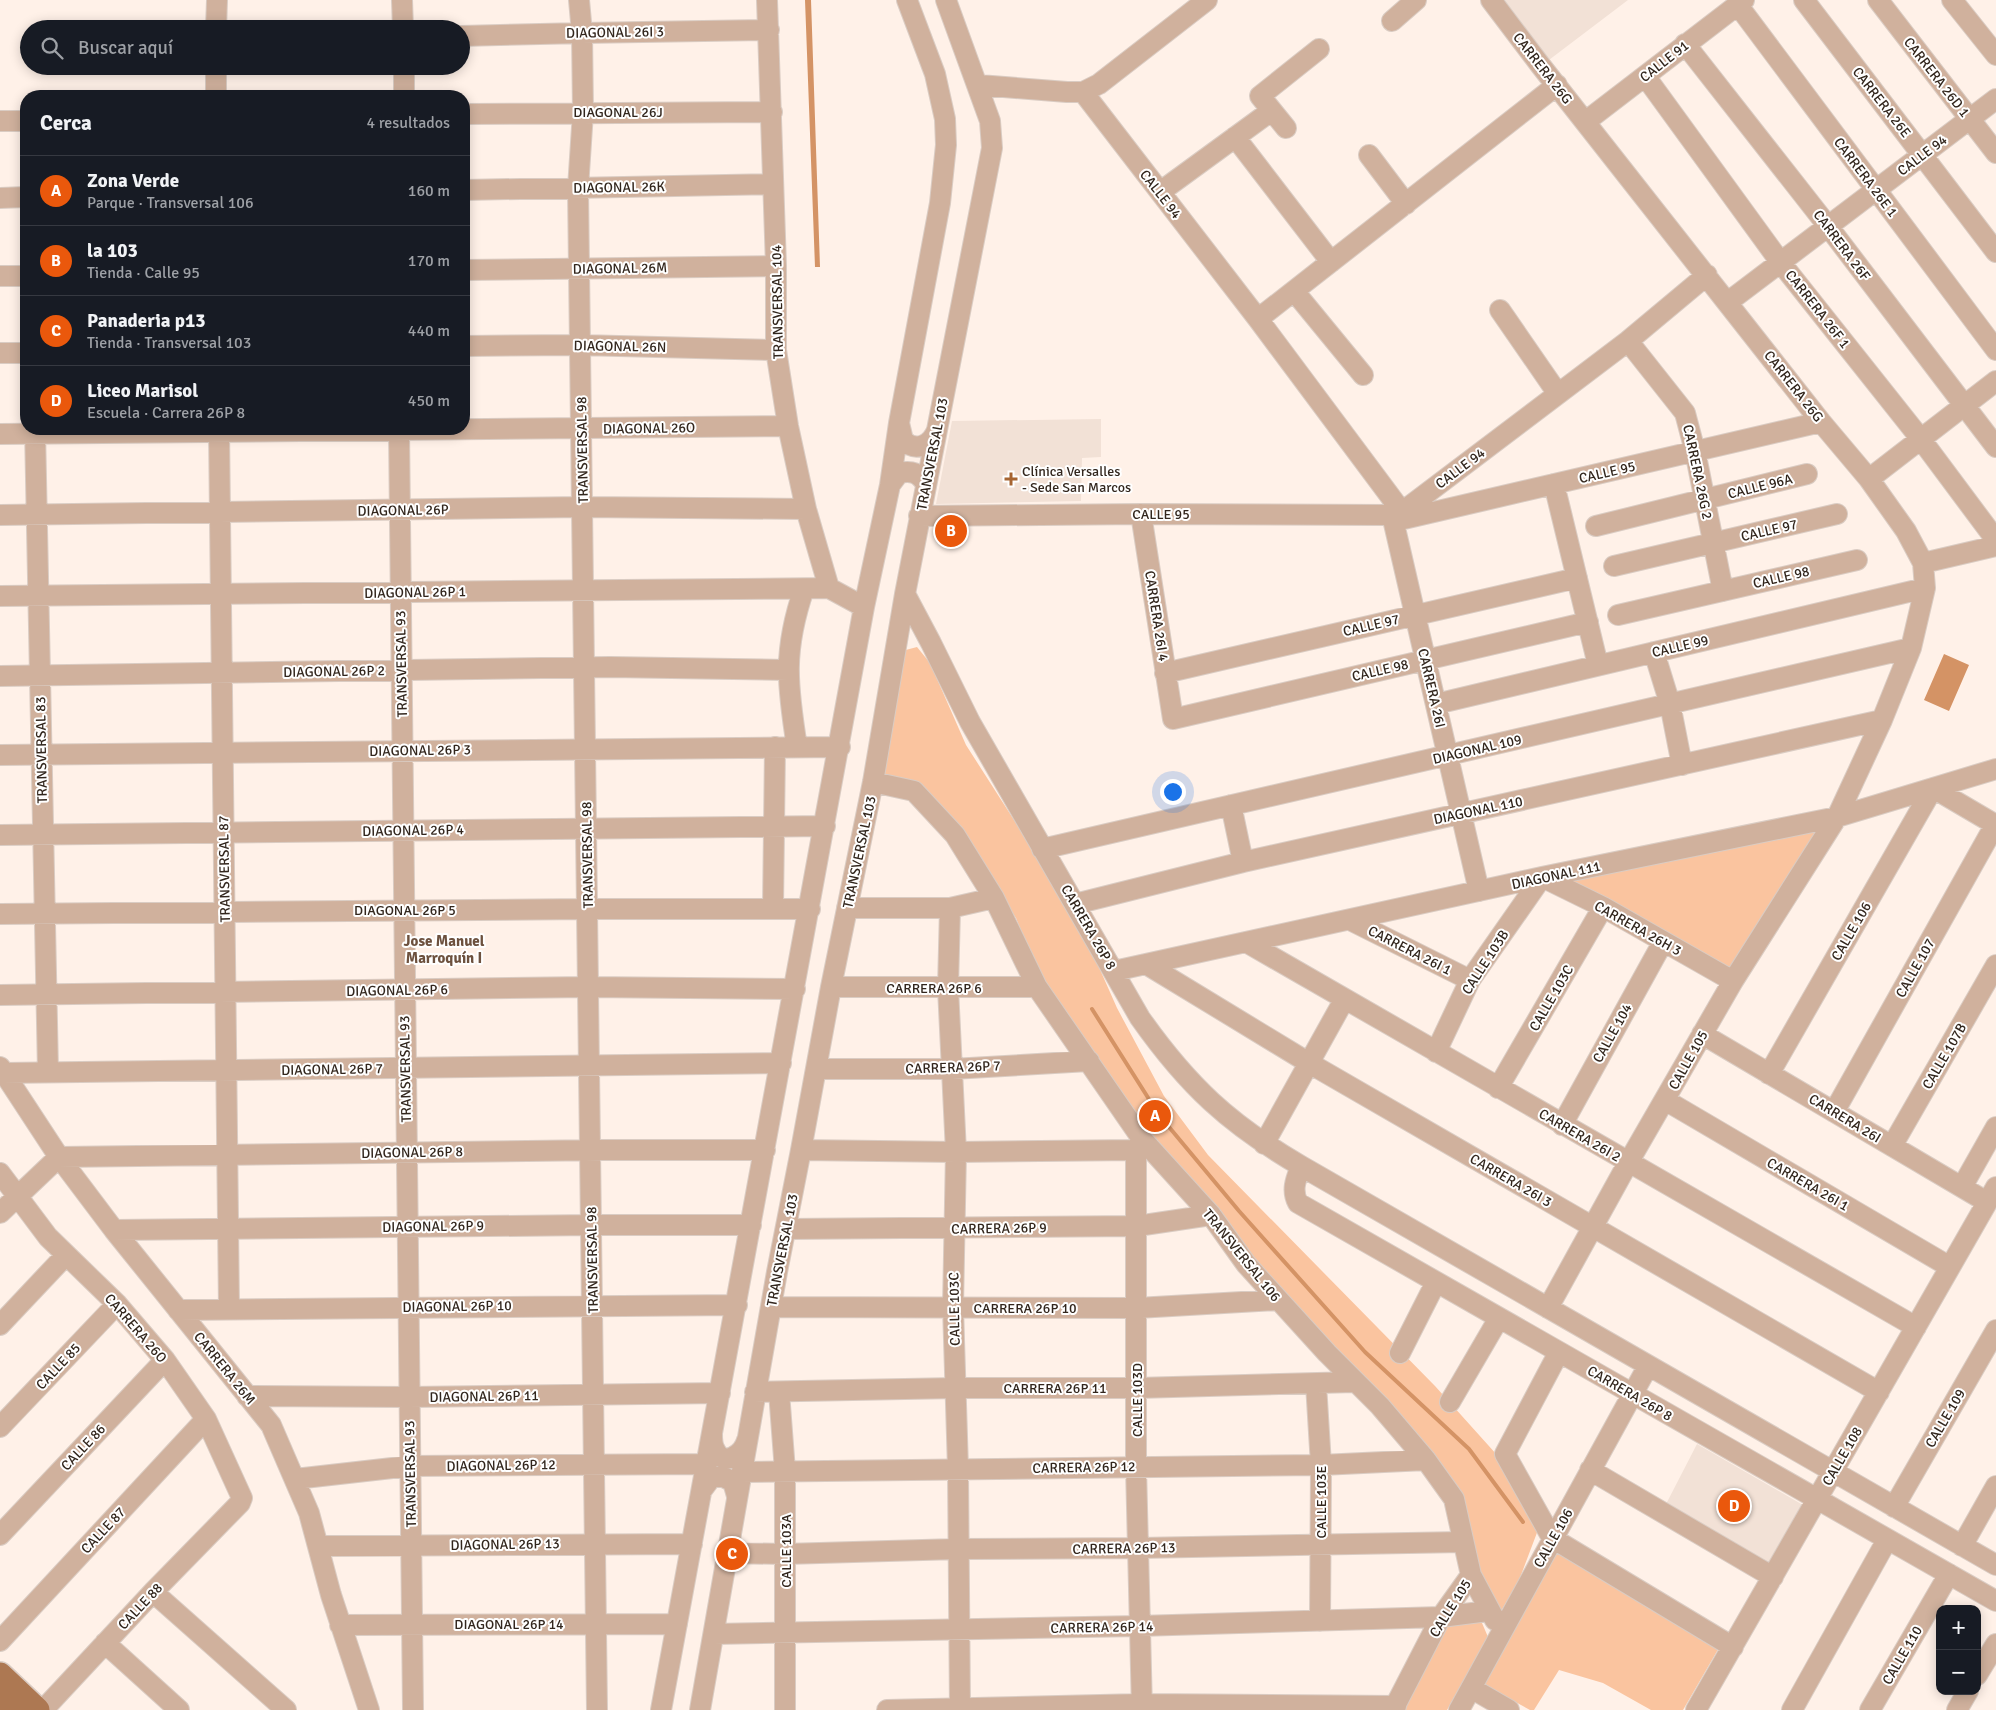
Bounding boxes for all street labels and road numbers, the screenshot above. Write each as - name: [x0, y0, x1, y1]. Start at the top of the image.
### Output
- street label: DIAGONAL 26I 3: [566, 23, 664, 42]
- street label: CARRERA 26G: [1509, 29, 1576, 107]
- street label: CARRERA 26D 1: [1900, 34, 1973, 121]
- street label: CALLE 91: [1636, 37, 1692, 86]
- street label: CARRERA 26E: [1849, 64, 1914, 141]
- street label: DIAGONAL 26J: [573, 104, 663, 121]
- street label: CALLE 94: [1894, 131, 1951, 179]
- street label: CARRERA 26E 1: [1830, 134, 1901, 221]
- street label: CALLE 94: [1136, 166, 1185, 223]
- street label: DIAGONAL 26K: [573, 178, 666, 197]
- street label: CARRERA 26F: [1809, 207, 1874, 284]
- street label: TRANSVERSAL 104: [768, 244, 787, 359]
- street label: DIAGONAL 26M: [573, 259, 667, 278]
- street label: CARRERA 26F 1: [1782, 267, 1854, 352]
- street label: DIAGONAL 26N: [573, 337, 666, 356]
- street label: CARRERA 26G: [1760, 347, 1827, 425]
- street label: TRANSVERSAL 98: [573, 396, 592, 504]
- street label: TRANSVERSAL 103: [913, 396, 952, 512]
- street label: DIAGONAL 26O: [603, 419, 695, 438]
- street label: CARRERA 26G 2: [1679, 423, 1716, 521]
- street label: CALLE 94: [1432, 444, 1489, 492]
- street label: CALLE 95: [1577, 458, 1637, 487]
- street label: CALLE 96A: [1726, 470, 1795, 503]
- street label: DIAGONAL 26P: [357, 501, 449, 520]
- street label: CALLE 95: [1132, 506, 1190, 523]
- street label: CALLE 97: [1739, 516, 1799, 545]
- street label: CALLE 98: [1751, 563, 1811, 592]
- street label: CARRERA 26I 4: [1141, 569, 1172, 663]
- street label: DIAGONAL 26P 1: [364, 583, 466, 602]
- street label: TRANSVERSAL 93: [392, 610, 411, 718]
- street label: CALLE 97: [1341, 611, 1401, 640]
- street label: CALLE 99: [1650, 632, 1710, 661]
- street label: CARRERA 26I: [1414, 647, 1449, 730]
- street label: CALLE 98: [1350, 656, 1410, 685]
- street label: DIAGONAL 26P 2: [283, 662, 385, 681]
- street label: TRANSVERSAL 83: [32, 696, 51, 804]
- street label: DIAGONAL 109: [1431, 731, 1523, 768]
- street label: DIAGONAL 26P 3: [369, 741, 471, 760]
- street label: DIAGONAL 110: [1432, 793, 1524, 828]
- street label: TRANSVERSAL 103: [839, 794, 880, 910]
- street label: TRANSVERSAL 98: [578, 801, 597, 909]
- street label: TRANSVERSAL 87: [215, 815, 234, 923]
- street label: DIAGONAL 26P 4: [362, 821, 464, 840]
- street label: DIAGONAL 111: [1510, 858, 1602, 893]
- street label: CARRERA 26P 8: [1057, 882, 1120, 973]
- street label: CARRERA 26H 3: [1591, 897, 1684, 959]
- street label: CALLE 106: [1828, 899, 1875, 964]
- street label: DIAGONAL 26P 5: [354, 902, 456, 919]
- street label: CARRERA 26I 1: [1365, 922, 1454, 979]
- street label: CALLE 103B: [1458, 927, 1513, 998]
- street label: CALLE 107: [1892, 936, 1939, 1001]
- street label: CALLE 103C: [1526, 962, 1577, 1034]
- street label: CARRERA 26P 6: [886, 980, 982, 997]
- street label: DIAGONAL 26P 6: [346, 981, 448, 1000]
- street label: CALLE 104: [1589, 1000, 1636, 1066]
- street label: TRANSVERSAL 93: [396, 1015, 415, 1123]
- street label: CALLE 107B: [1919, 1020, 1970, 1092]
- street label: CALLE 105: [1665, 1028, 1712, 1093]
- street label: CARRERA 26P 7: [905, 1057, 1001, 1078]
- street label: DIAGONAL 26P 7: [281, 1060, 383, 1079]
- street label: CARRERA 26I: [1806, 1090, 1884, 1147]
- street label: CARRERA 26I 2: [1536, 1105, 1624, 1166]
- street label: DIAGONAL 26P 8: [361, 1143, 463, 1162]
- street label: CARRERA 26I 3: [1467, 1150, 1555, 1211]
- street label: CARRERA 26I 1: [1764, 1154, 1852, 1215]
- street label: TRANSVERSAL 103: [763, 1192, 802, 1308]
- street label: TRANSVERSAL 98: [583, 1206, 602, 1314]
- street label: TRANSVERSAL 106: [1199, 1206, 1284, 1305]
- street label: DIAGONAL 26P 9: [382, 1217, 484, 1236]
- street label: CARRERA 26P 9: [951, 1219, 1047, 1238]
- street label: CALLE 103C: [945, 1272, 964, 1346]
- street label: CARRERA 26O: [101, 1290, 170, 1366]
- street label: DIAGONAL 26P 10: [402, 1297, 512, 1316]
- street label: CARRERA 26P 10: [973, 1300, 1077, 1317]
- street label: CARRERA 26M: [190, 1329, 259, 1408]
- street label: CALLE 85: [33, 1340, 84, 1393]
- street label: CARRERA 26P 8: [1584, 1362, 1675, 1425]
- street label: CALLE 103D: [1129, 1363, 1146, 1437]
- street label: CARRERA 26P 11: [1003, 1380, 1107, 1397]
- street label: CALLE 109: [1922, 1386, 1969, 1451]
- street label: DIAGONAL 26P 11: [429, 1387, 539, 1406]
- street label: TRANSVERSAL 93: [401, 1420, 420, 1528]
- street label: CALLE 86: [58, 1421, 109, 1474]
- street label: CALLE 108: [1819, 1424, 1866, 1489]
- street label: DIAGONAL 26P 12: [446, 1456, 556, 1475]
- street label: CARRERA 26P 12: [1032, 1458, 1136, 1477]
- street label: CALLE 103E: [1313, 1465, 1330, 1538]
- street label: CALLE 87: [78, 1504, 129, 1557]
- street label: CALLE 106: [1530, 1506, 1577, 1571]
- street label: CALLE 103A: [778, 1514, 795, 1588]
- street label: DIAGONAL 26P 13: [450, 1535, 560, 1554]
- street label: CARRERA 26P 13: [1072, 1539, 1176, 1558]
- street label: CALLE 105: [1426, 1576, 1475, 1640]
- street label: CALLE 88: [115, 1580, 166, 1633]
- street label: DIAGONAL 26P 14: [454, 1616, 564, 1633]
- street label: CARRERA 26P 14: [1050, 1618, 1154, 1637]
- street label: CALLE 110: [1879, 1623, 1926, 1688]

